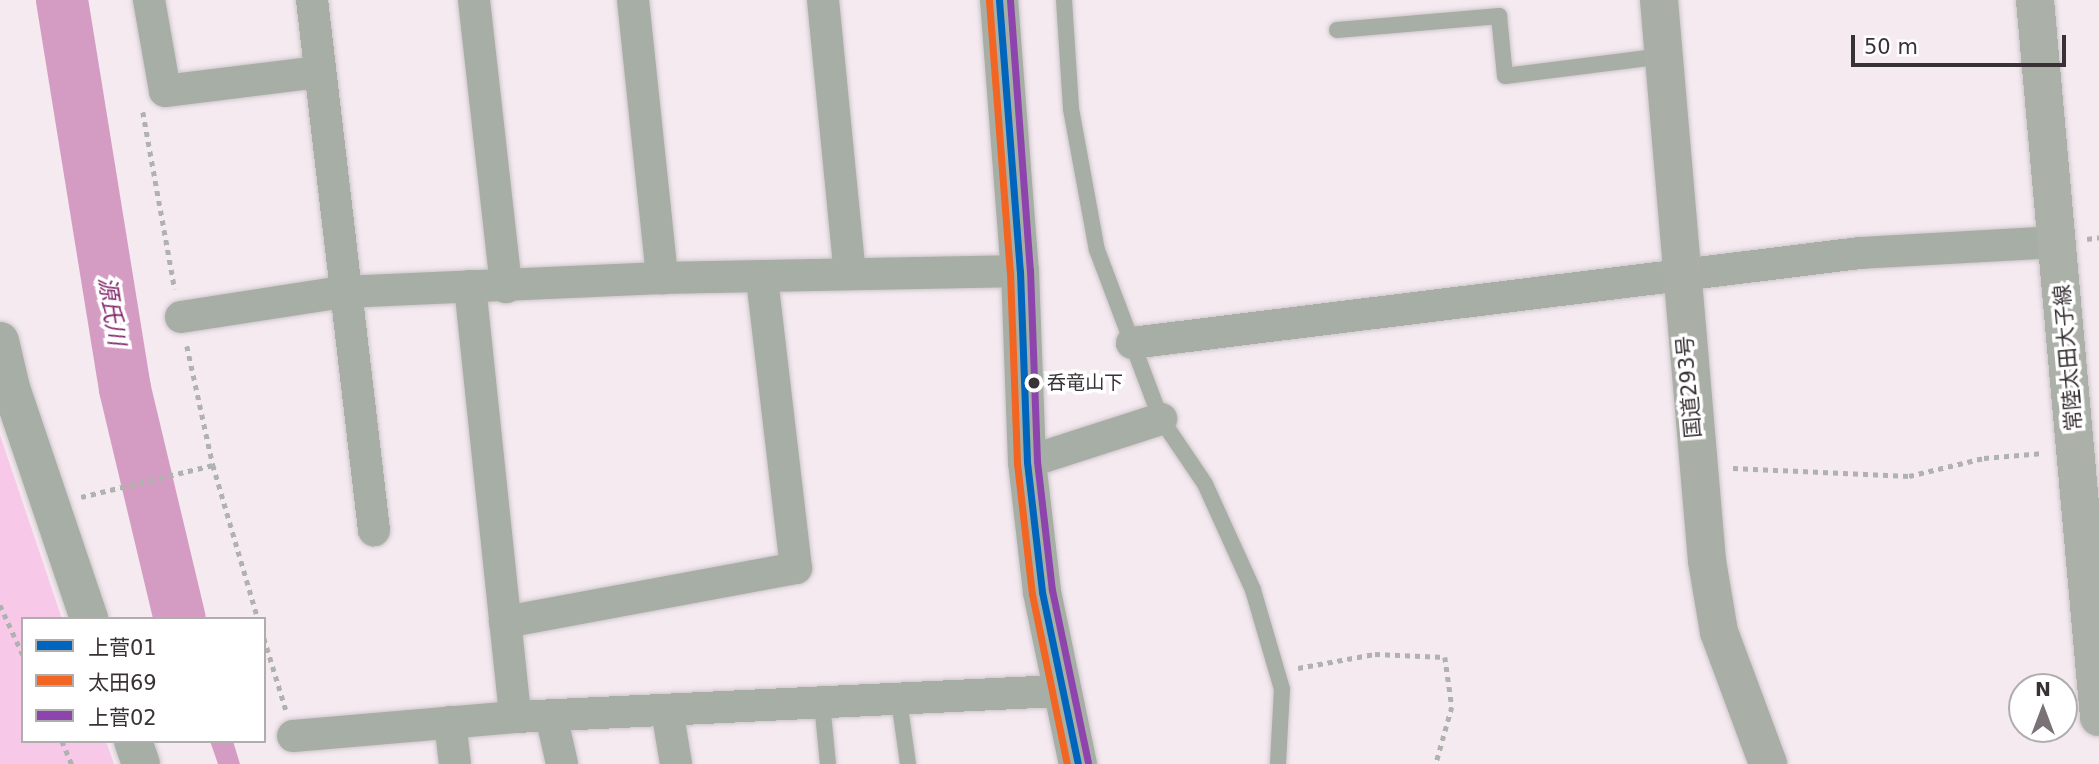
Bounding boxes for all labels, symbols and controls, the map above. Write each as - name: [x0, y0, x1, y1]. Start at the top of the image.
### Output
- scale bar: [1854, 21, 2069, 65]
- text: 50 m: [1864, 35, 1918, 59]
- water label: 源氏川: [93, 275, 131, 347]
- street label: 常陸太田大子線: [2049, 284, 2087, 432]
- street label: 国道293号: [1672, 335, 1706, 439]
- place label: 呑竜山下: [1047, 372, 1123, 394]
- marker: 呑竜山下: [1027, 376, 1041, 390]
- legend: [21, 617, 266, 743]
- text: 上菅01: [88, 636, 157, 660]
- text: 太田69: [88, 671, 157, 695]
- north arrow: [2008, 673, 2078, 743]
- text: N: [2035, 678, 2051, 700]
- text: 上菅02: [88, 706, 157, 730]

